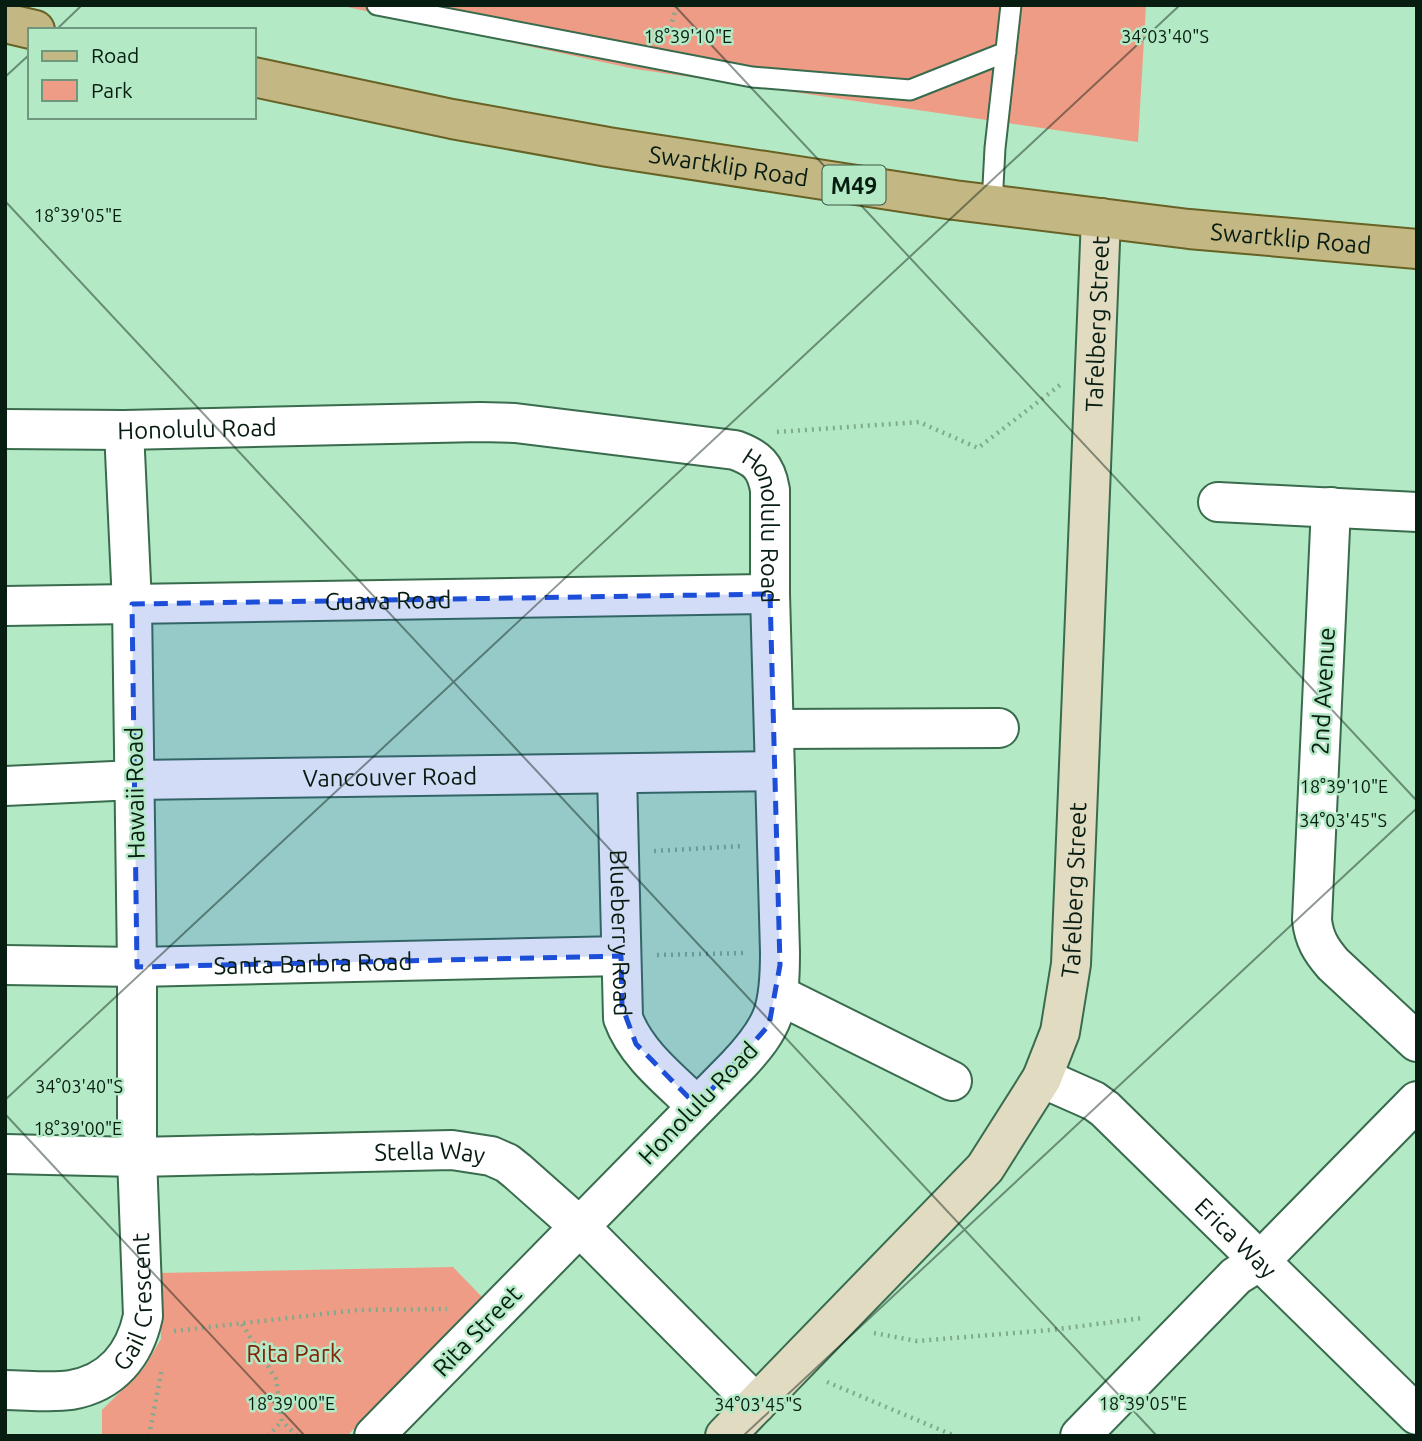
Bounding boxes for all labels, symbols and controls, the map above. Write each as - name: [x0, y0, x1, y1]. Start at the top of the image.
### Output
- text: 18°39'10"E: [644, 26, 732, 46]
- text: 34°03'40"S: [1121, 26, 1209, 46]
- legend: [28, 28, 256, 119]
- text: Road: [91, 43, 139, 67]
- text: Park: [91, 78, 133, 102]
- street label: Swartklip Road: [647, 140, 810, 191]
- road number: M49: [822, 166, 886, 204]
- text: 18°39'05"E: [34, 205, 122, 225]
- street label: Swartklip Road: [1209, 217, 1372, 258]
- street label: Tafelberg Street: [1080, 235, 1114, 412]
- street label: Honolulu Road: [117, 413, 277, 444]
- street label: Honolulu Road: [738, 442, 784, 604]
- street label: Guava Road: [324, 585, 452, 614]
- street label: 2nd Avenue: [1306, 627, 1340, 755]
- street label: Hawaii Road: [120, 727, 150, 859]
- street label: Vancouver Road: [302, 762, 477, 791]
- text: 18°39'10"E: [1300, 776, 1388, 796]
- street label: Tafelberg Street: [1055, 801, 1091, 980]
- text: 34°03'45"S: [1299, 810, 1387, 830]
- street label: Blueberry Road: [605, 849, 636, 1017]
- street label: Santa Barbra Road: [213, 947, 413, 979]
- street label: Honolulu Road: [633, 1036, 763, 1170]
- text: 34°03'40"S: [35, 1076, 123, 1096]
- text: 18°39'00"E: [34, 1118, 122, 1138]
- street label: Stella Way: [374, 1136, 488, 1169]
- street label: Erica Way: [1190, 1192, 1283, 1284]
- street label: Gail Crescent: [107, 1232, 157, 1376]
- street label: Rita Street: [427, 1280, 527, 1382]
- park label: Rita Park: [246, 1340, 342, 1367]
- text: 18°39'00"E: [247, 1393, 335, 1413]
- text: 18°39'05"E: [1099, 1393, 1187, 1413]
- text: 34°03'45"S: [714, 1394, 802, 1414]

